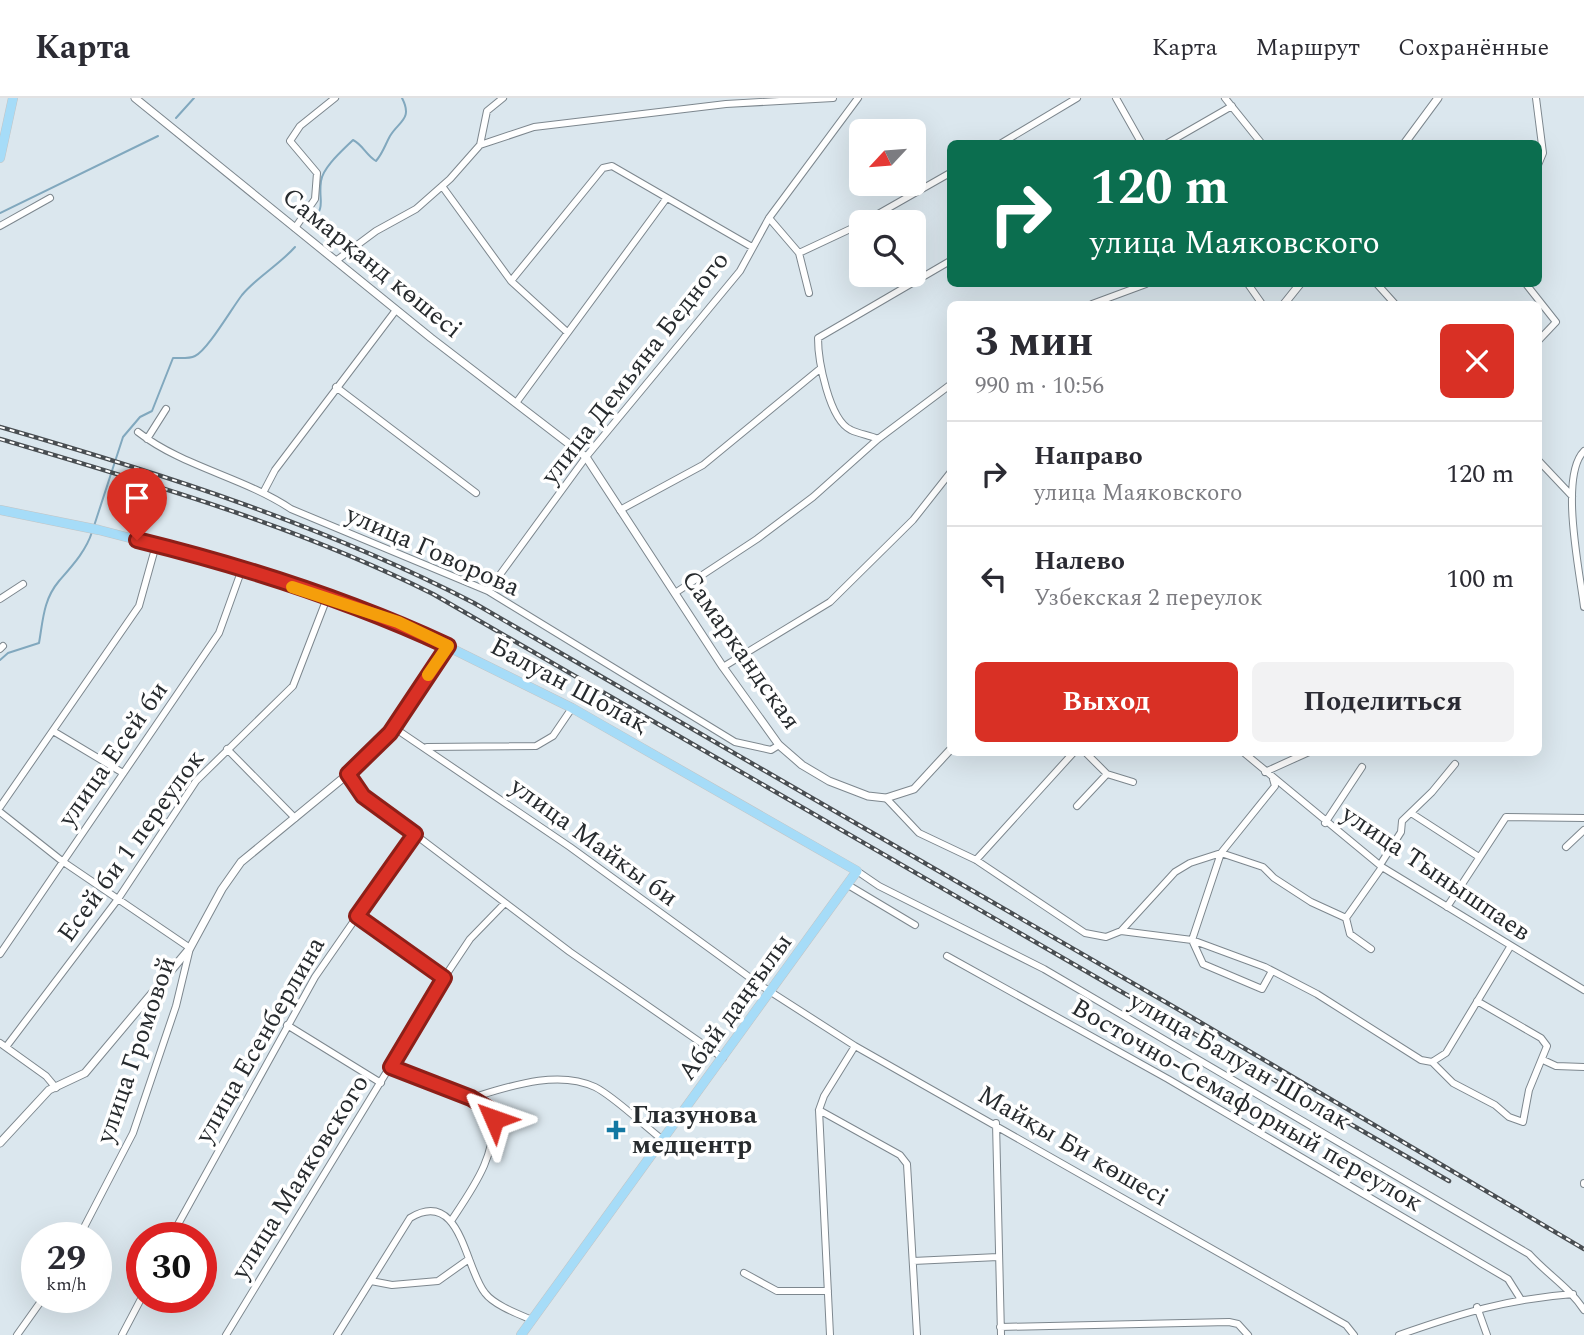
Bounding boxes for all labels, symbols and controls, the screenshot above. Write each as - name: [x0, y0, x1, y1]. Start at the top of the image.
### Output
- text: Карта: [35, 23, 130, 73]
- text: Карта: [1152, 30, 1217, 66]
- text: Маршрут: [1255, 30, 1360, 66]
- text: Сохранённые: [1398, 30, 1549, 66]
- north arrow: [849, 119, 926, 196]
- map controls: [849, 119, 926, 287]
- text: 120 m: [1090, 151, 1229, 226]
- icon: right: [975, 168, 1066, 259]
- street label: Самарқанд көшесі: [273, 178, 471, 348]
- button: search: [849, 210, 926, 287]
- text: улица Маяковского: [1090, 219, 1380, 268]
- street label: улица Демьяна Бедного: [530, 243, 739, 494]
- text: 3 мин: [975, 311, 1093, 374]
- button: close: [1440, 324, 1514, 398]
- text: 990 m · 10:56: [975, 369, 1104, 404]
- text: Направо: [1034, 436, 1143, 476]
- text: 120 m: [1446, 454, 1514, 494]
- icon: right: [975, 455, 1013, 493]
- pin: [107, 468, 167, 540]
- text: улица Маяковского: [1034, 476, 1242, 511]
- icon: arrive: [118, 479, 156, 517]
- street label: улица Говорова: [339, 494, 527, 607]
- text: Налево: [1034, 541, 1125, 581]
- text: 100 m: [1446, 559, 1514, 599]
- icon: left: [975, 560, 1013, 598]
- street label: Самаркандская: [671, 562, 811, 738]
- text: Узбекская 2 переулок: [1034, 581, 1263, 616]
- street label: Балуан Шолақ: [483, 626, 656, 744]
- button: Выход: [975, 662, 1238, 742]
- button: Поделиться: [1252, 662, 1514, 742]
- street label: улица Есей би: [47, 673, 178, 836]
- street label: Есей би 1 переулок: [47, 741, 215, 951]
- street label: улица Майкы би: [501, 767, 687, 917]
- street label: улица Тынышпаев: [1332, 794, 1539, 951]
- street label: Абай даңғылы: [668, 925, 802, 1089]
- street label: улица Есенберлина: [184, 929, 336, 1152]
- street label: улица Громовой: [85, 951, 187, 1150]
- street label: улица Балуан Шолак: [1121, 980, 1359, 1141]
- street label: Восточно-Семафорный переулок: [1064, 988, 1430, 1222]
- street label: улица Маяковского: [220, 1067, 379, 1288]
- street label: Майқы Би көшесі: [970, 1075, 1176, 1217]
- position arrow: [457, 1082, 531, 1156]
- place label: Глазунова медцентр: [632, 1095, 758, 1165]
- marker: Глазунова медцентр: [606, 1120, 626, 1140]
- speed limit sign: 30: [126, 1222, 217, 1313]
- text: 29: [47, 1232, 86, 1285]
- text: km/h: [46, 1271, 87, 1298]

